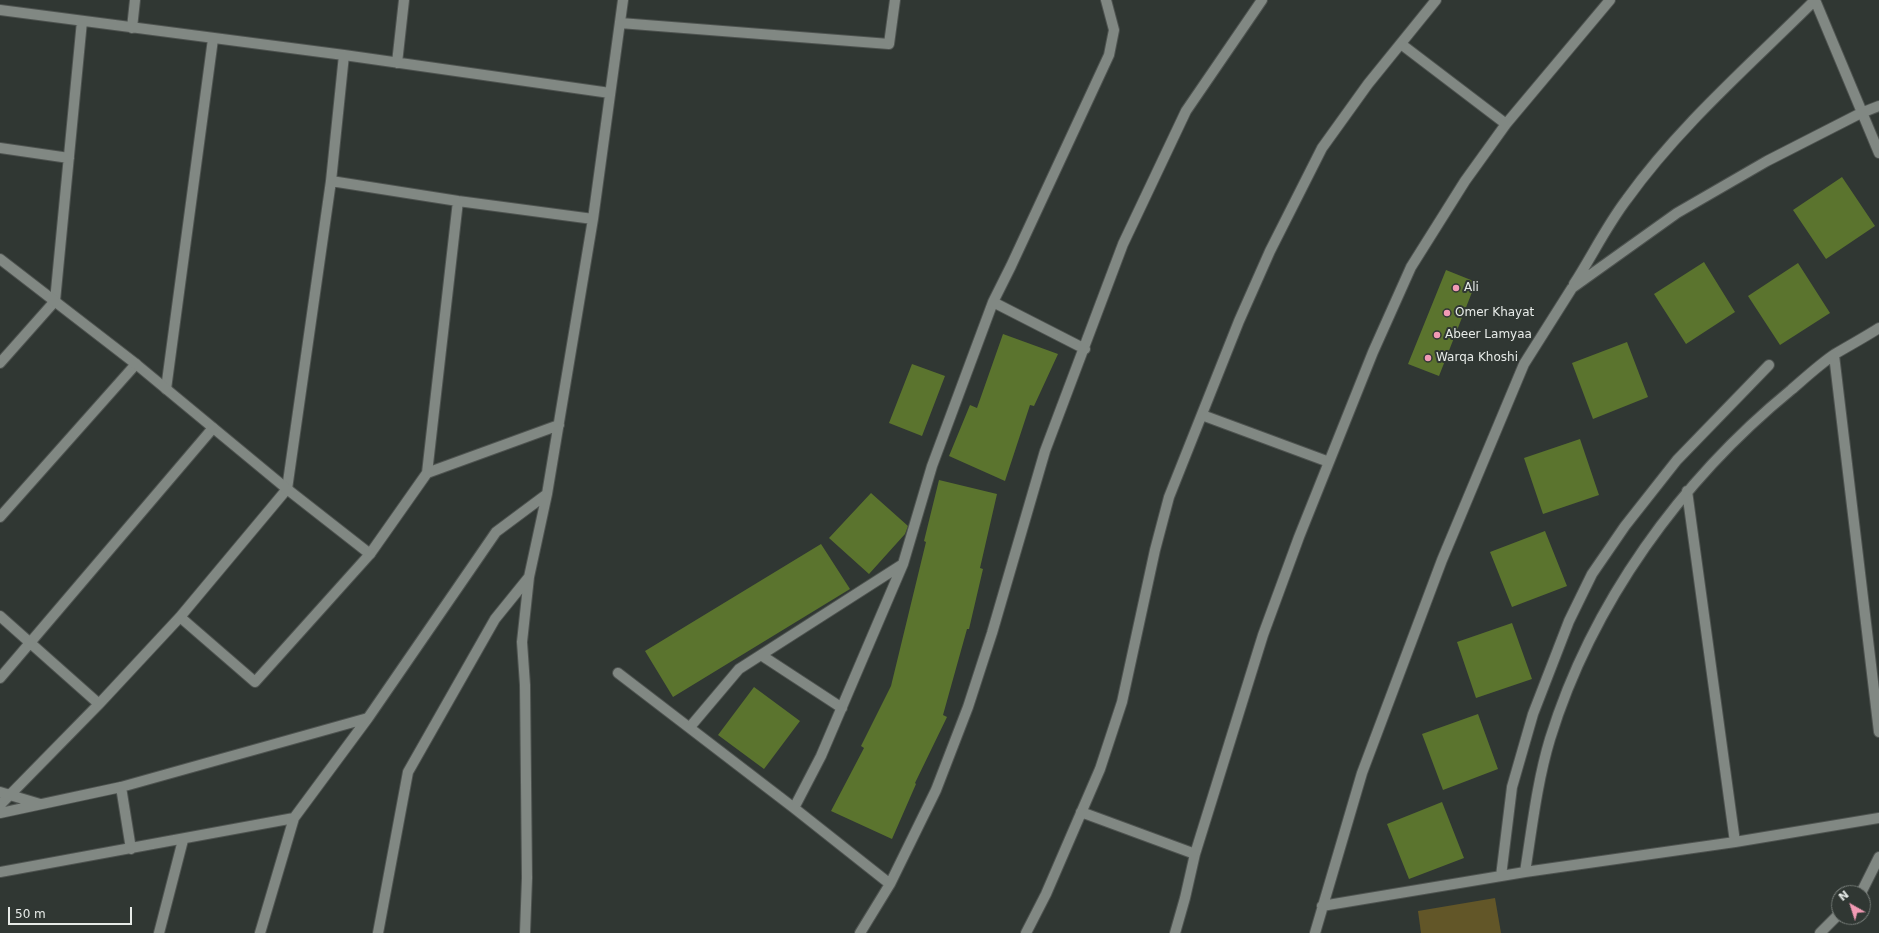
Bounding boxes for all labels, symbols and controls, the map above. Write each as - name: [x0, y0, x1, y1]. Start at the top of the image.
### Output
- place label: Ali: [1464, 281, 1479, 295]
- marker: Ali: [1451, 283, 1461, 293]
- place label: Omer Khayat: [1455, 306, 1534, 320]
- marker: Omer Khayat: [1442, 308, 1452, 318]
- place label: Abeer Lamyaa: [1445, 328, 1532, 342]
- marker: Abeer Lamyaa: [1432, 330, 1442, 340]
- place label: Warqa Khoshi: [1436, 351, 1518, 365]
- marker: Warqa Khoshi: [1423, 353, 1433, 363]
- north arrow: [1831, 885, 1871, 925]
- text: N: [1836, 888, 1851, 904]
- scale bar: [10, 899, 134, 925]
- text: 50 m: [15, 907, 46, 921]

